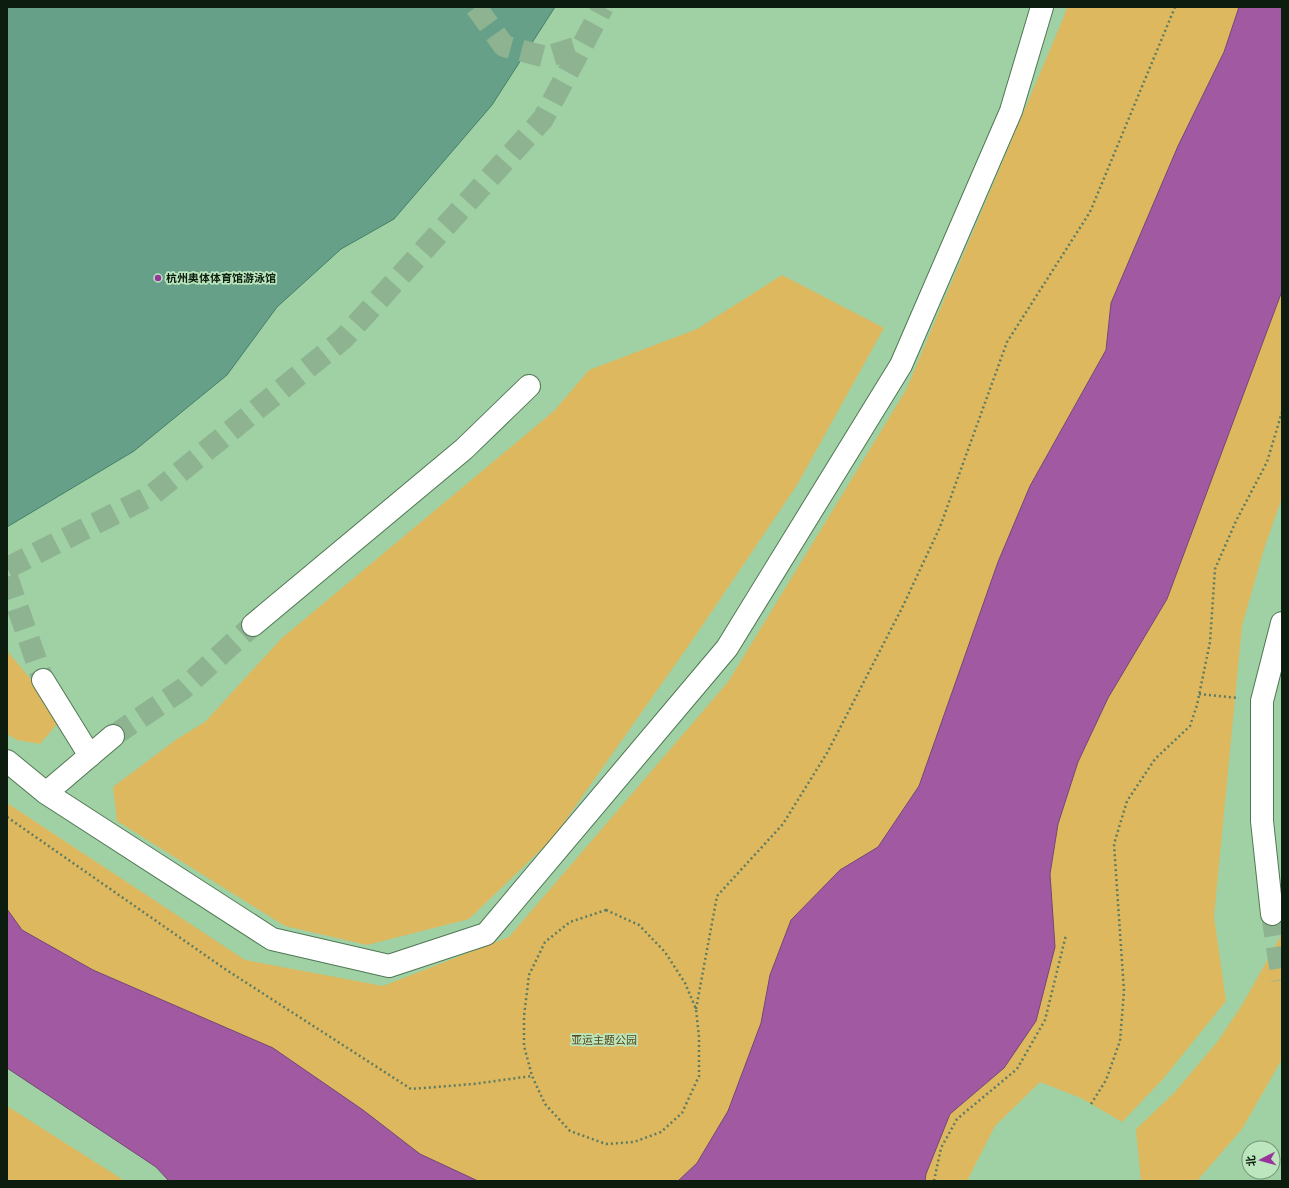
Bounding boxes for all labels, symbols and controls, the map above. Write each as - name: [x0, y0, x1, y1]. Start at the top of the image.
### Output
- place label: 杭州奥体体育馆游泳馆: [166, 272, 276, 285]
- marker: 杭州奥体体育馆游泳馆: [153, 273, 163, 283]
- park label: 亚运主题公园: [571, 1034, 637, 1047]
- north arrow: [1241, 1140, 1281, 1180]
- text: 北: [1245, 1155, 1259, 1167]

